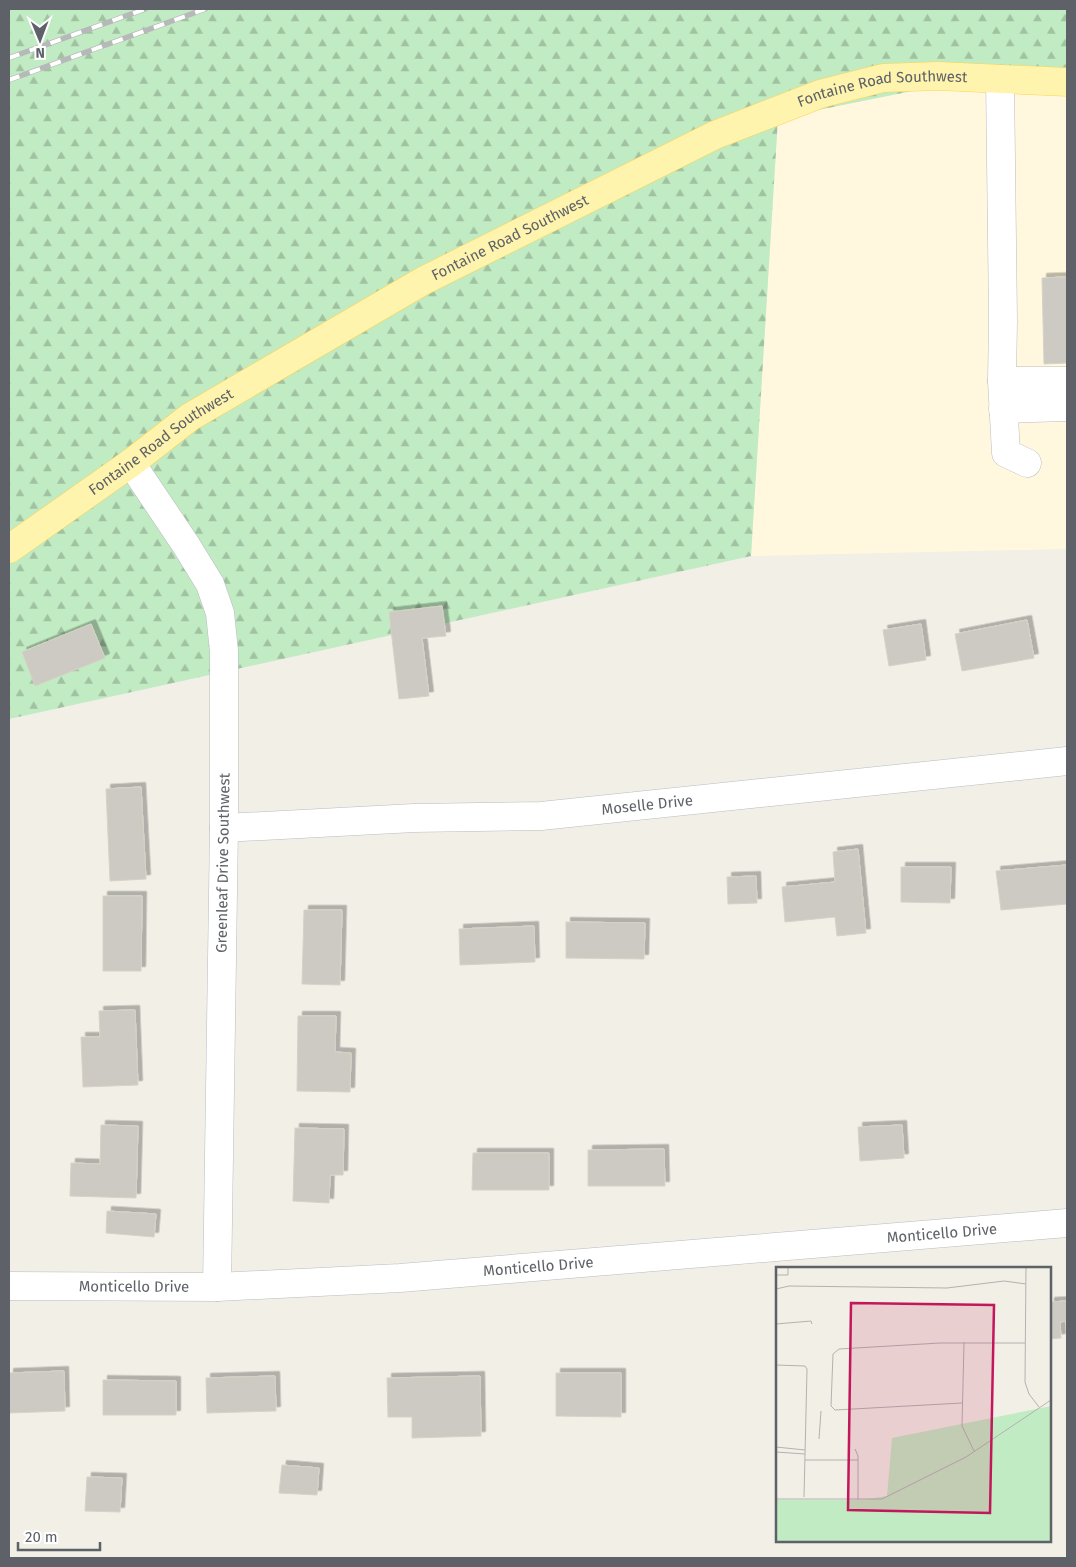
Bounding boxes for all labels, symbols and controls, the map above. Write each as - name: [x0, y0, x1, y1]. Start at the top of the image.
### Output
- north arrow: [15, 15, 65, 65]
- text: N: [35, 44, 45, 61]
- street label: Fontaine Road Southwest: [795, 67, 968, 111]
- street label: Fontaine Road Southwest: [428, 191, 592, 284]
- street label: Fontaine Road Southwest: [85, 385, 237, 499]
- street label: Greenleaf Drive Southwest: [212, 772, 234, 953]
- street label: Moselle Drive: [601, 791, 694, 819]
- street label: Monticello Drive: [886, 1220, 998, 1247]
- street label: Monticello Drive: [482, 1253, 594, 1280]
- inset map: [776, 1267, 1051, 1542]
- street label: Monticello Drive: [79, 1277, 189, 1296]
- scale bar: [18, 1520, 100, 1552]
- text: 20 m: [25, 1528, 58, 1546]

